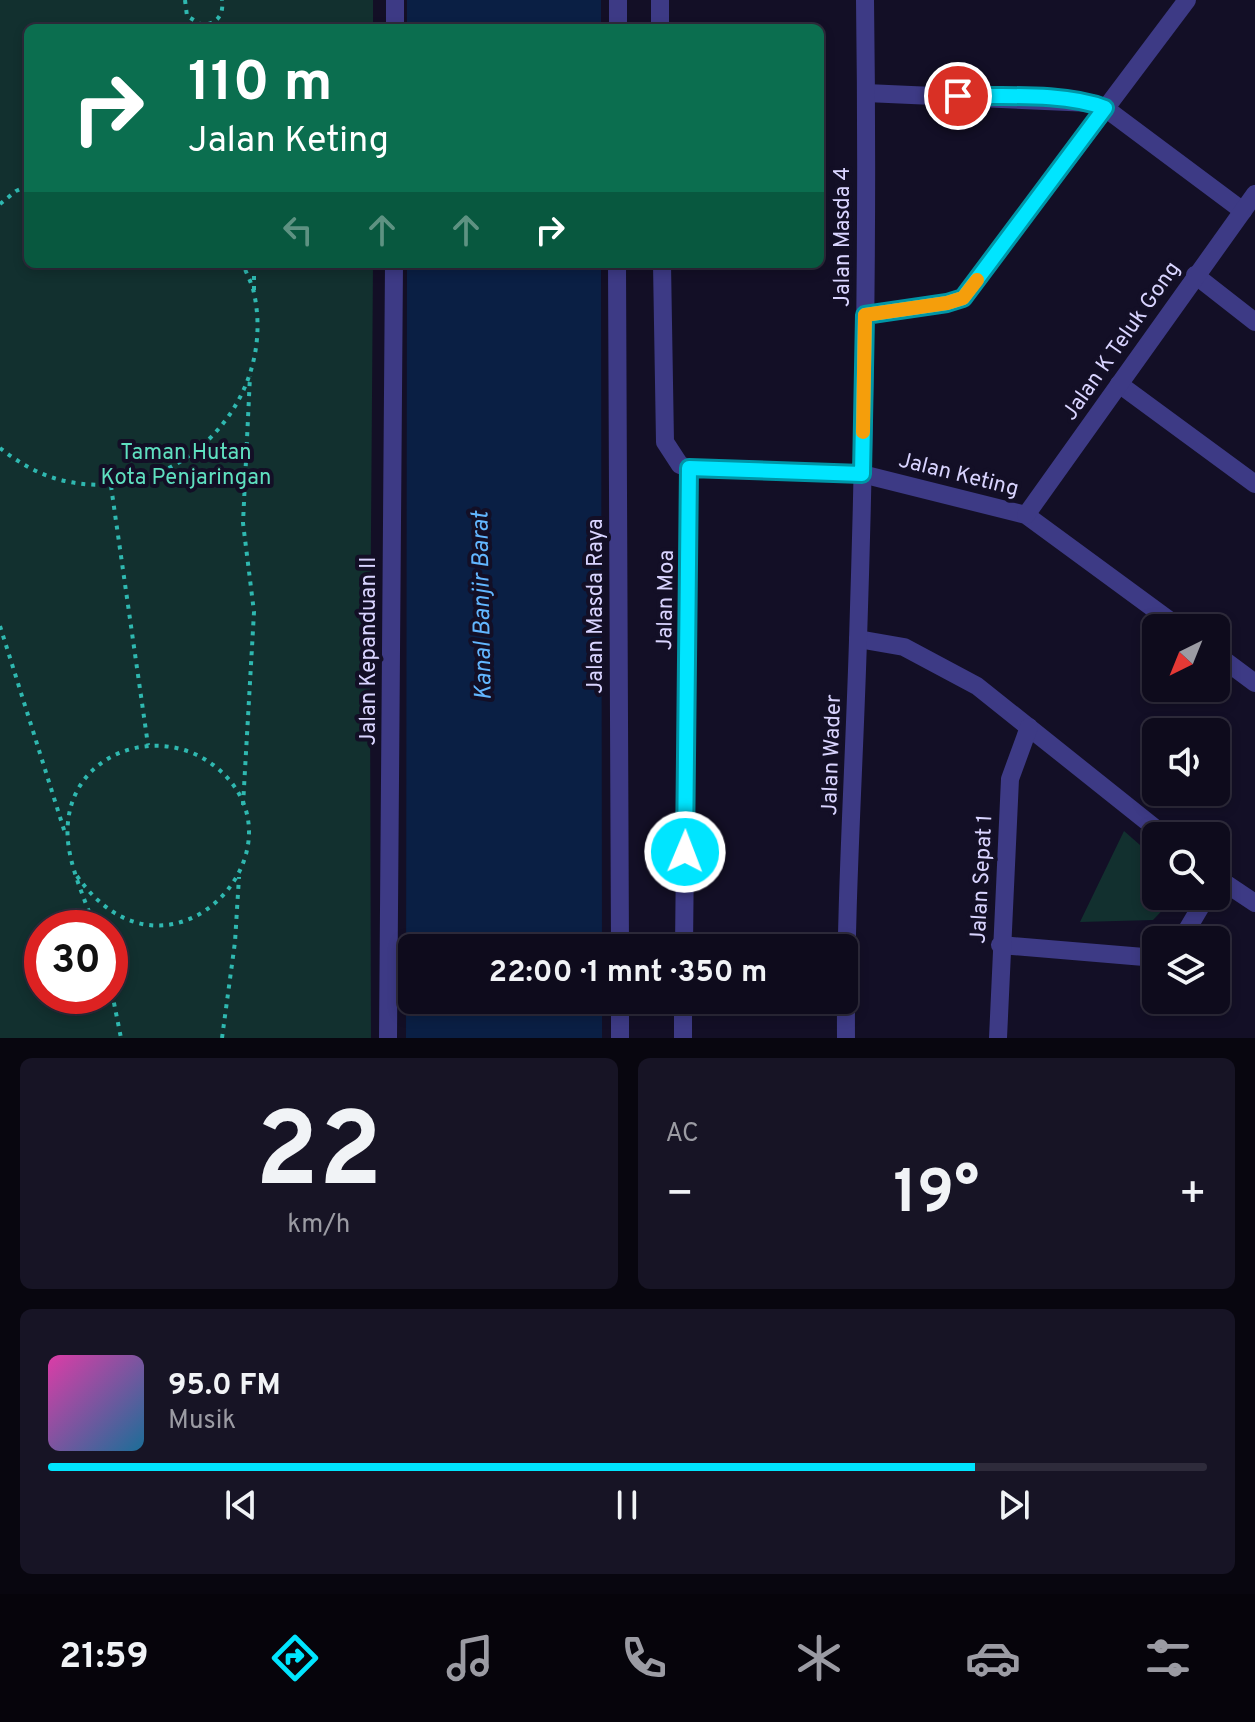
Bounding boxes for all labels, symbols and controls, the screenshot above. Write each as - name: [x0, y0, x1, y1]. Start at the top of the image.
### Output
- text: 110 m: [188, 50, 333, 120]
- icon: right: [56, 56, 160, 160]
- pin: [924, 62, 992, 130]
- icon: arrive: [936, 74, 980, 118]
- text: Jalan Keting: [188, 119, 389, 165]
- street label: Jalan Masda 4: [830, 167, 857, 307]
- icon: left: [276, 208, 320, 252]
- icon: ahead: [360, 208, 404, 252]
- icon: ahead: [444, 208, 488, 252]
- icon: right: [528, 208, 572, 252]
- street label: Jalan K Teluk Gong: [1057, 257, 1187, 426]
- park label: Taman Hutan Kota Penjaringan: [101, 440, 271, 492]
- street label: Jalan Keting: [895, 447, 1021, 503]
- water label: Kanal Banjir Barat: [466, 510, 500, 701]
- street label: Jalan Masda Raya: [583, 518, 610, 694]
- street label: Jalan Moa: [652, 549, 681, 651]
- street label: Jalan Kepanduan II: [356, 557, 383, 745]
- north arrow: [1142, 614, 1230, 702]
- map controls: [1142, 614, 1230, 1014]
- street label: Jalan Wader: [817, 694, 848, 816]
- button: sound: [1142, 718, 1230, 806]
- position arrow: [643, 810, 727, 894]
- street label: Jalan Sepat 1: [966, 814, 999, 944]
- button: search: [1142, 822, 1230, 910]
- speed limit sign: 30: [24, 910, 128, 1014]
- button: layers: [1142, 926, 1230, 1014]
- text: 22:00 · 1 mnt · 350 m: [489, 955, 767, 992]
- text: 22: [255, 1091, 382, 1223]
- text: AC: [666, 1118, 699, 1151]
- text: 19°: [893, 1158, 979, 1234]
- text: −: [666, 1168, 694, 1224]
- text: +: [1179, 1168, 1207, 1224]
- text: km/h: [287, 1209, 350, 1242]
- text: 95.0 FM: [168, 1368, 281, 1405]
- text: Musik: [168, 1405, 236, 1438]
- icon: previous: [219, 1483, 263, 1527]
- icon: pause: [605, 1483, 649, 1527]
- icon: next: [992, 1483, 1036, 1527]
- icon: directions: [267, 1630, 323, 1686]
- icon: music: [442, 1630, 498, 1686]
- icon: phone: [616, 1630, 672, 1686]
- icon: climate: [791, 1630, 847, 1686]
- icon: car: [965, 1630, 1021, 1686]
- icon: filters: [1140, 1630, 1196, 1686]
- text: 21:59: [59, 1635, 149, 1681]

